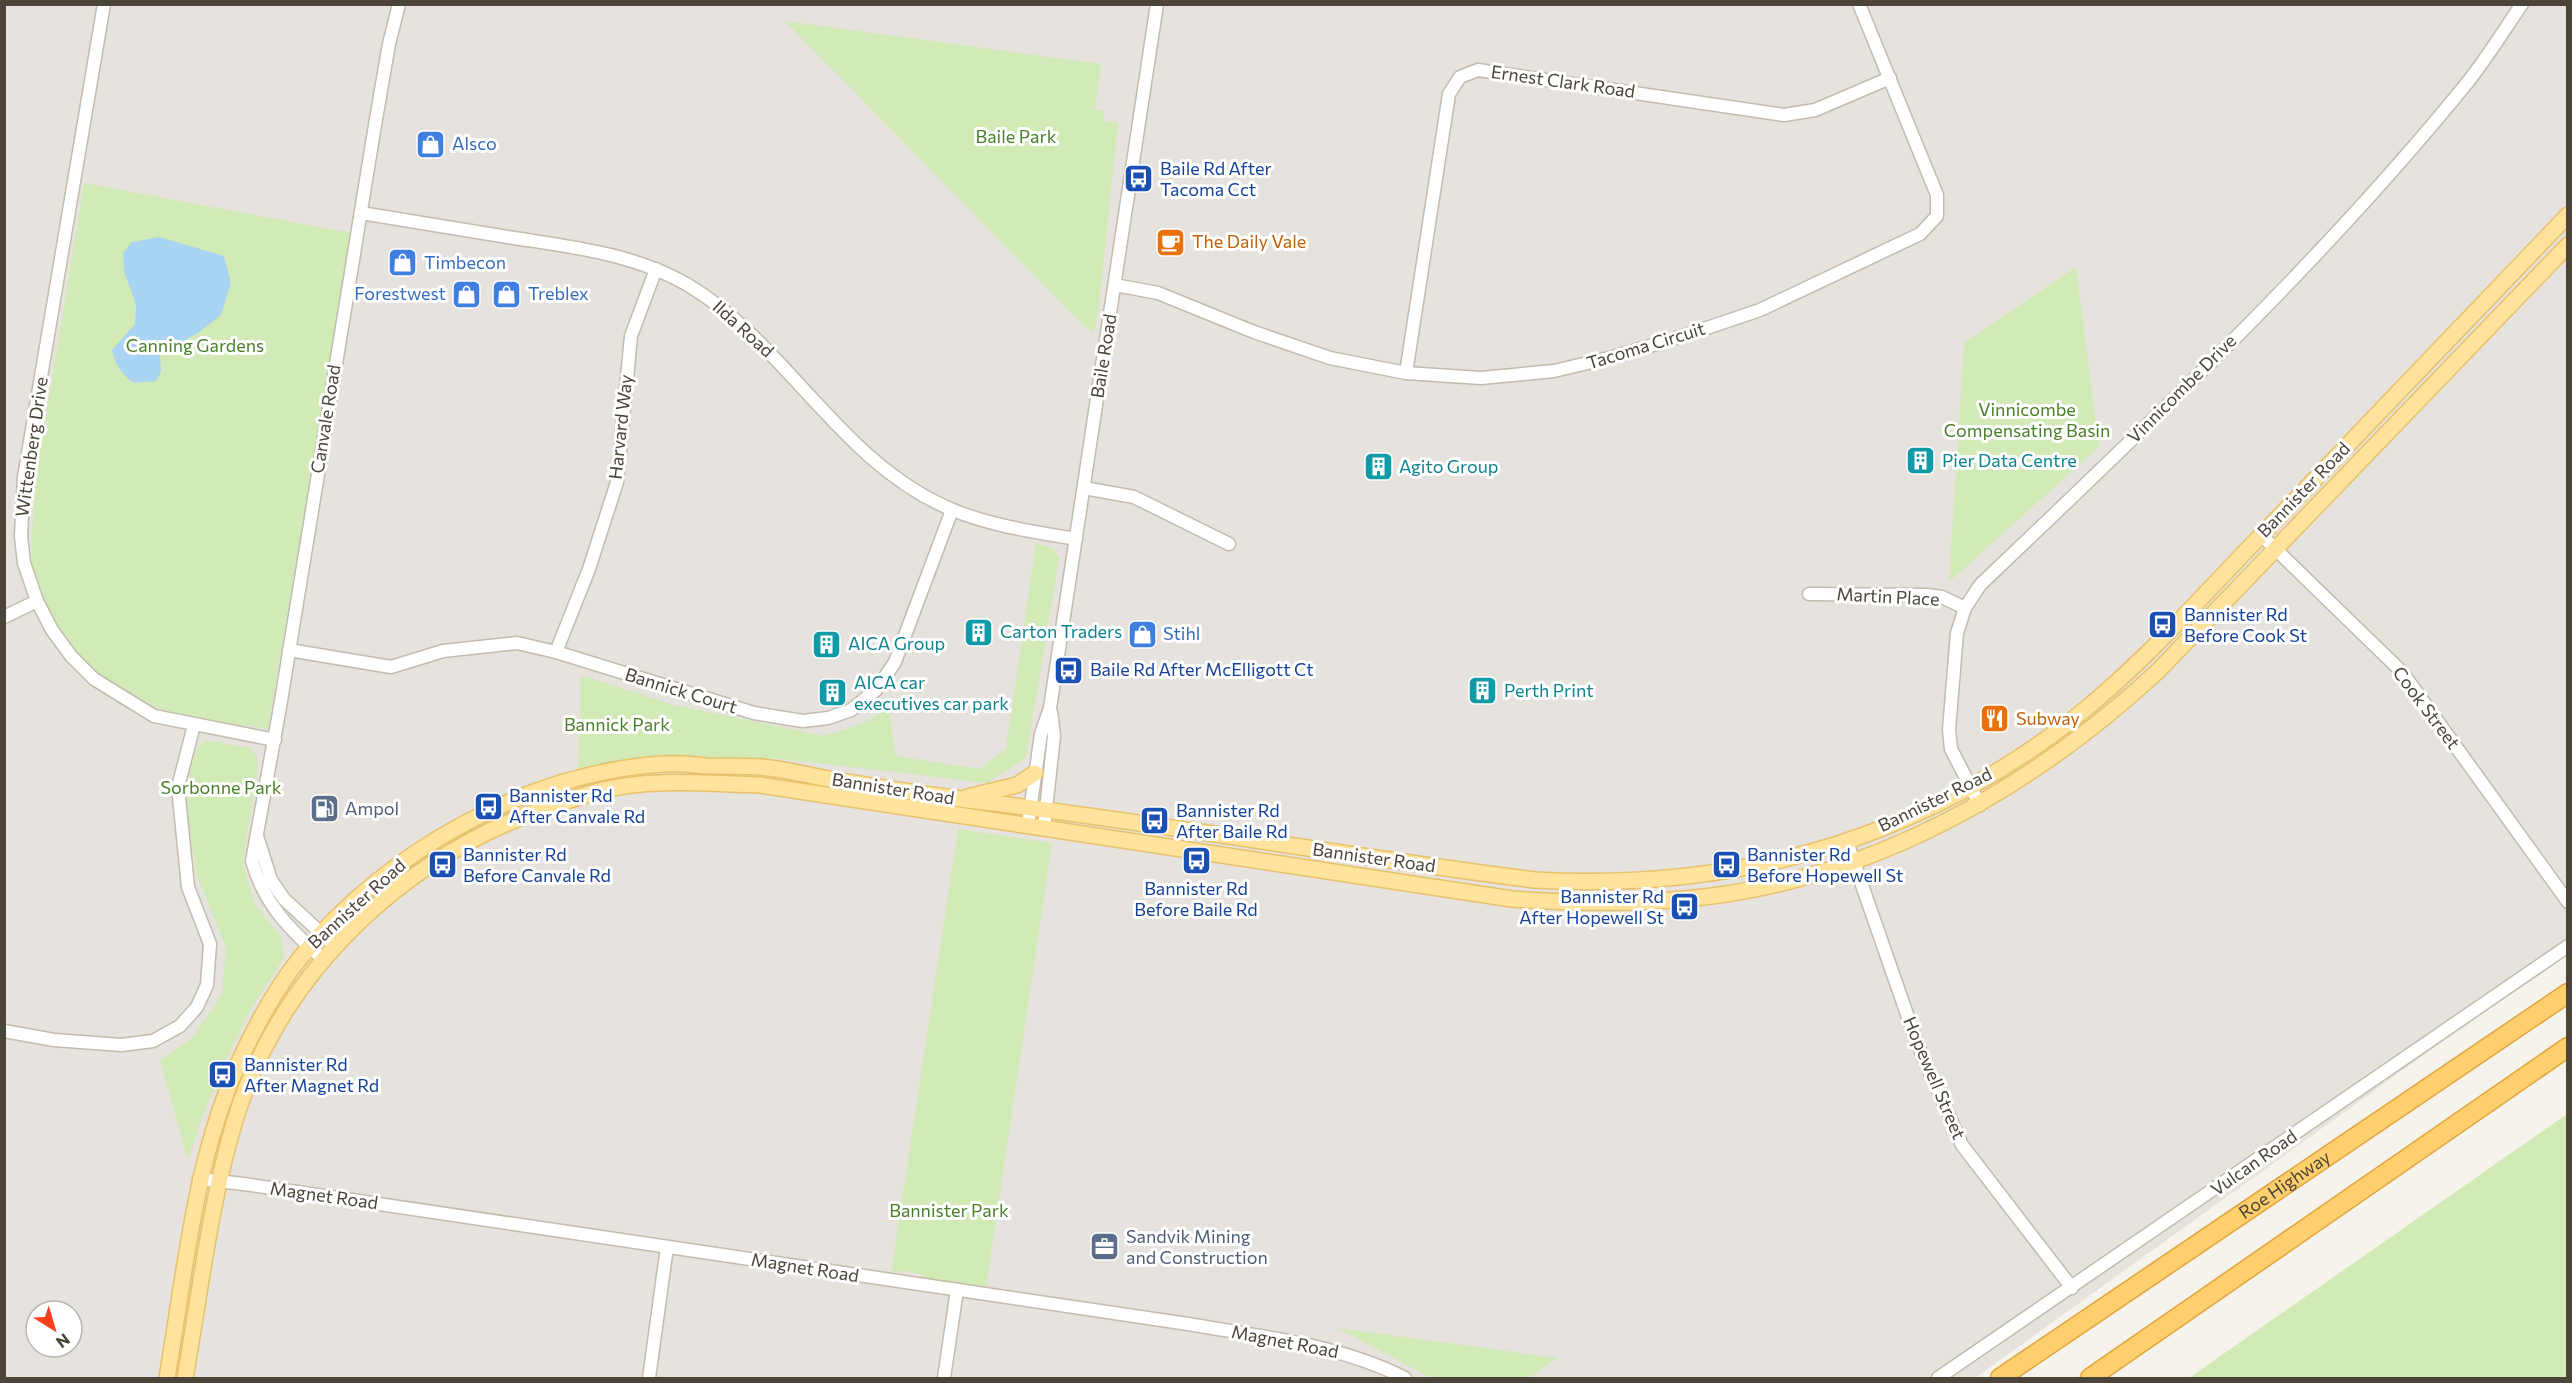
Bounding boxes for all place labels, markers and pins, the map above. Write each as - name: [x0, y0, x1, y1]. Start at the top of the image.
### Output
- shop icon: Alsco: [415, 128, 447, 160]
- place label: Alsco: [452, 132, 497, 154]
- place label: Baile Rd After Tacoma Cct: [1160, 157, 1272, 200]
- bus stop icon: Baile Rd After Tacoma Cct: [1123, 163, 1155, 195]
- cafe icon: The Daily Vale: [1155, 226, 1187, 258]
- place label: The Daily Vale: [1192, 230, 1306, 252]
- shop icon: Timbecon: [387, 247, 419, 279]
- place label: Timbecon: [424, 251, 506, 273]
- shop icon: Forestwest: [451, 278, 483, 310]
- shop icon: Treblex: [491, 278, 523, 310]
- place label: Forestwest: [354, 282, 446, 304]
- place label: Treblex: [528, 282, 589, 304]
- building icon: Pier Data Centre: [1905, 445, 1937, 477]
- place label: Pier Data Centre: [1942, 449, 2077, 471]
- building icon: Agito Group: [1362, 451, 1394, 483]
- place label: Agito Group: [1399, 455, 1498, 477]
- place label: Bannister Rd Before Cook St: [2184, 603, 2307, 646]
- bus stop icon: Bannister Rd Before Cook St: [2147, 609, 2179, 641]
- building icon: Carton Traders: [963, 616, 995, 648]
- shop icon: Stihl: [1126, 618, 1158, 650]
- place label: Carton Traders: [1000, 620, 1122, 642]
- place label: Stihl: [1163, 622, 1200, 644]
- building icon: AICA Group: [811, 628, 843, 660]
- place label: AICA Group: [848, 632, 945, 654]
- bus stop icon: Baile Rd After McElligott Ct: [1053, 654, 1085, 686]
- place label: Baile Rd After McElligott Ct: [1090, 658, 1314, 680]
- place label: AICA car executives car park: [854, 671, 1009, 714]
- building icon: Perth Print: [1467, 675, 1499, 707]
- building icon: AICA car executives car park: [817, 677, 849, 709]
- place label: Perth Print: [1504, 679, 1594, 701]
- restaurant icon: Subway: [1979, 703, 2011, 735]
- place label: Subway: [2016, 707, 2080, 729]
- place label: Bannister Rd After Canvale Rd: [509, 784, 645, 827]
- bus stop icon: Bannister Rd After Canvale Rd: [472, 790, 504, 822]
- fuel station icon: Ampol: [308, 793, 340, 825]
- place label: Ampol: [345, 797, 399, 819]
- place label: Bannister Rd After Baile Rd: [1176, 799, 1288, 842]
- bus stop icon: Bannister Rd After Baile Rd: [1139, 805, 1171, 837]
- place label: Bannister Rd Before Canvale Rd: [463, 843, 611, 886]
- place label: Bannister Rd Before Hopewell St: [1747, 843, 1903, 886]
- bus stop icon: Bannister Rd Before Baile Rd: [1180, 844, 1212, 876]
- bus stop icon: Bannister Rd Before Canvale Rd: [426, 849, 458, 881]
- bus stop icon: Bannister Rd Before Hopewell St: [1710, 849, 1742, 881]
- place label: Bannister Rd Before Baile Rd: [1134, 877, 1258, 920]
- place label: Bannister Rd After Hopewell St: [1519, 885, 1664, 928]
- bus stop icon: Bannister Rd After Hopewell St: [1669, 891, 1701, 923]
- place label: Bannister Rd After Magnet Rd: [244, 1053, 379, 1096]
- bus stop icon: Bannister Rd After Magnet Rd: [207, 1059, 239, 1091]
- place label: Sandvik Mining and Construction: [1126, 1225, 1268, 1268]
- office icon: Sandvik Mining and Construction: [1089, 1231, 1121, 1263]

